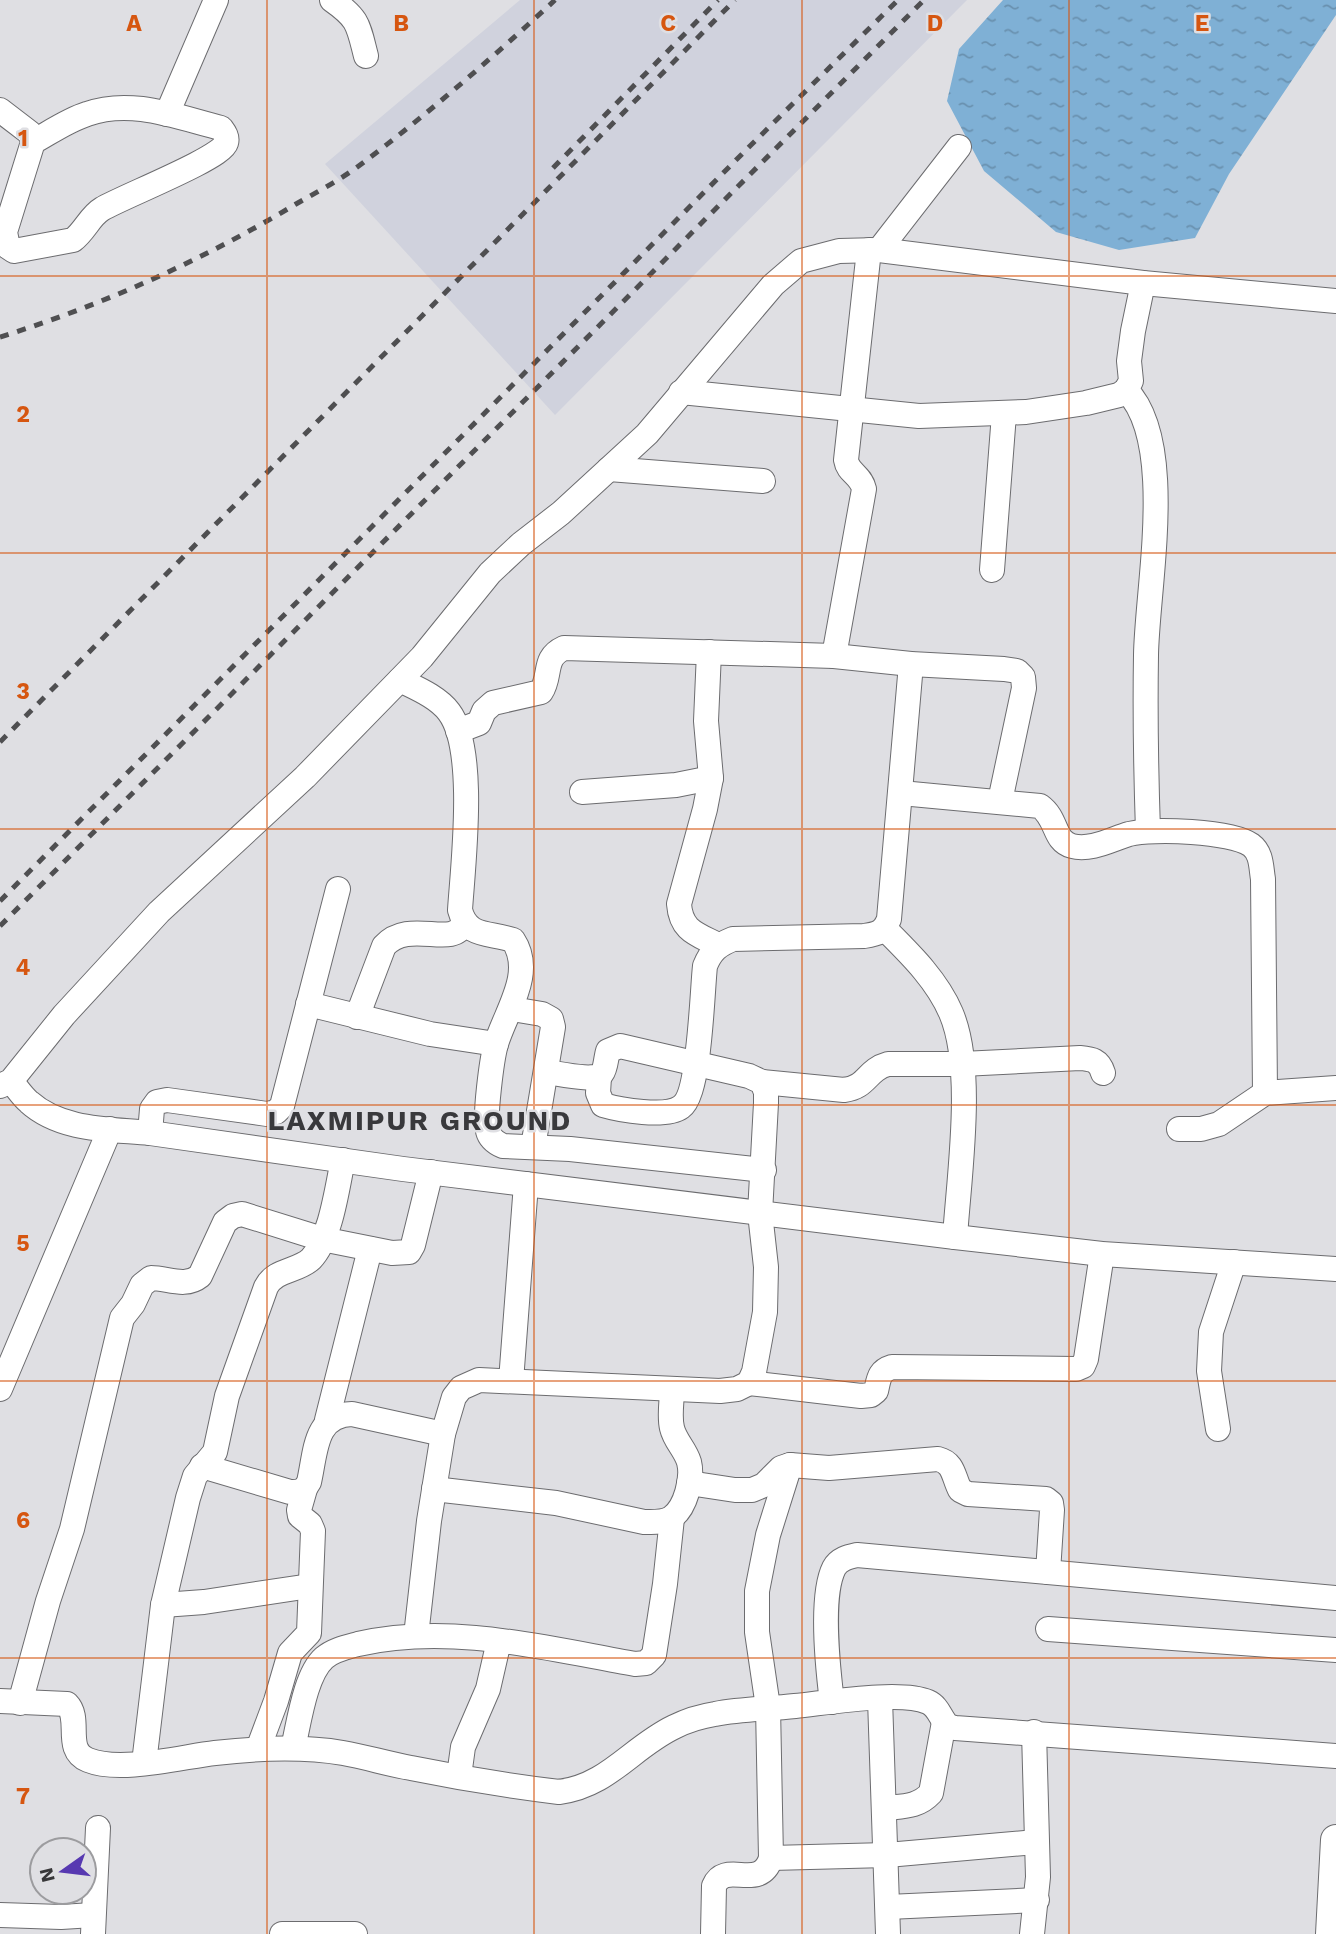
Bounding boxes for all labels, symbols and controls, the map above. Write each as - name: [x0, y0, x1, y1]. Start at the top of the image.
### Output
- text: A: [126, 10, 142, 37]
- text: B: [393, 10, 409, 37]
- text: C: [660, 10, 676, 37]
- text: D: [927, 10, 943, 37]
- text: E: [1195, 10, 1209, 37]
- text: 1: [18, 125, 28, 152]
- text: 2: [16, 401, 30, 428]
- text: 3: [16, 678, 30, 705]
- text: 4: [16, 954, 31, 981]
- district label: LAXMIPUR GROUND: [268, 1104, 572, 1137]
- text: 5: [16, 1230, 30, 1257]
- text: 6: [16, 1507, 30, 1534]
- text: 7: [16, 1783, 30, 1810]
- north arrow: [28, 1836, 98, 1906]
- text: N: [34, 1865, 60, 1885]

